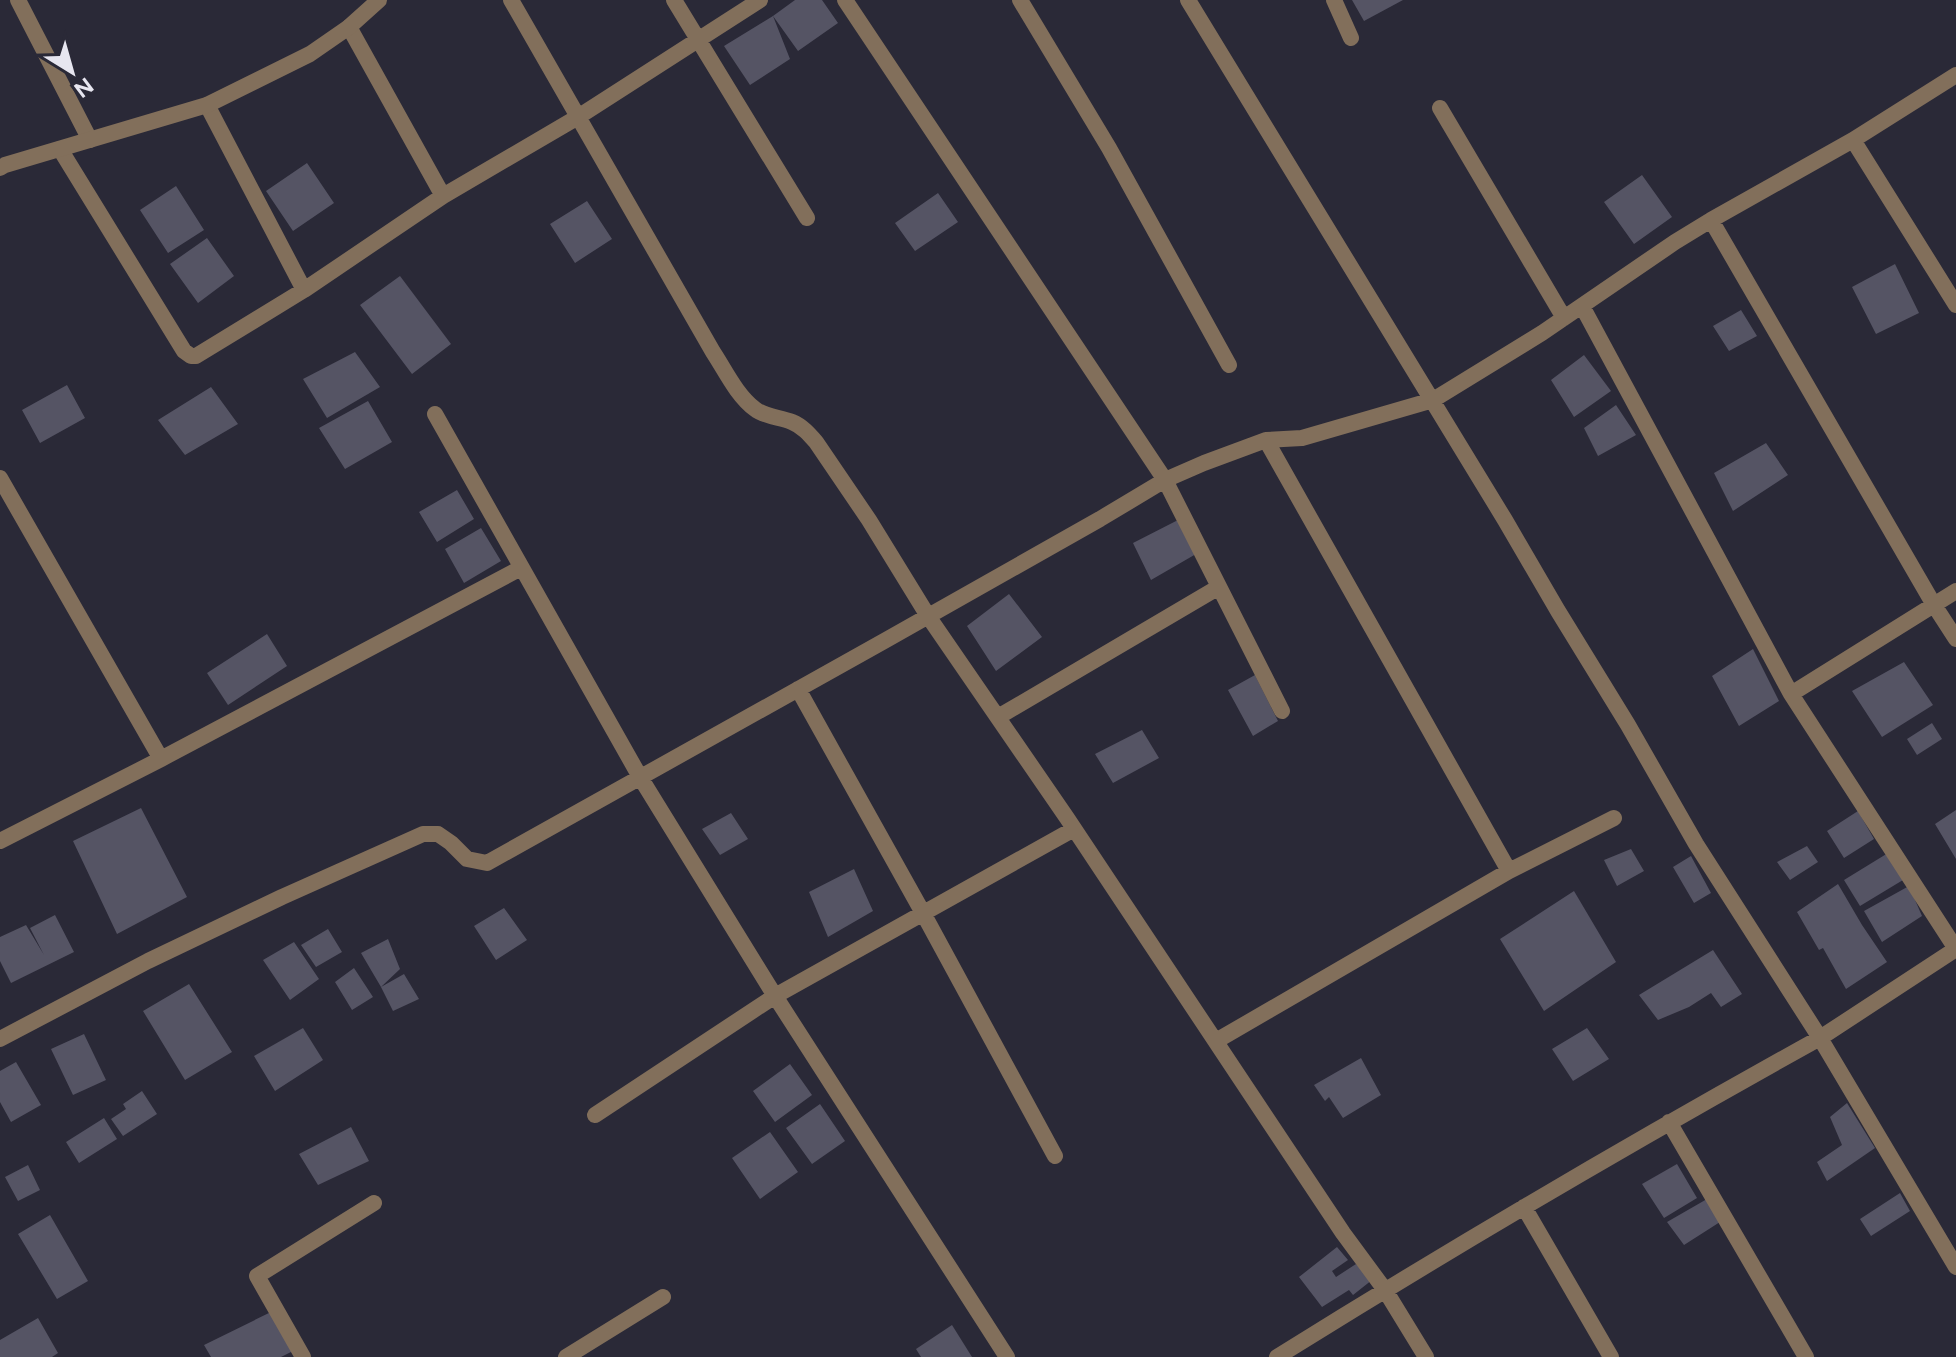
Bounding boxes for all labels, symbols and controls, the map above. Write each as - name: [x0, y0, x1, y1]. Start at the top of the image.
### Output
- north arrow: [32, 32, 112, 112]
- text: N: [69, 72, 99, 103]

